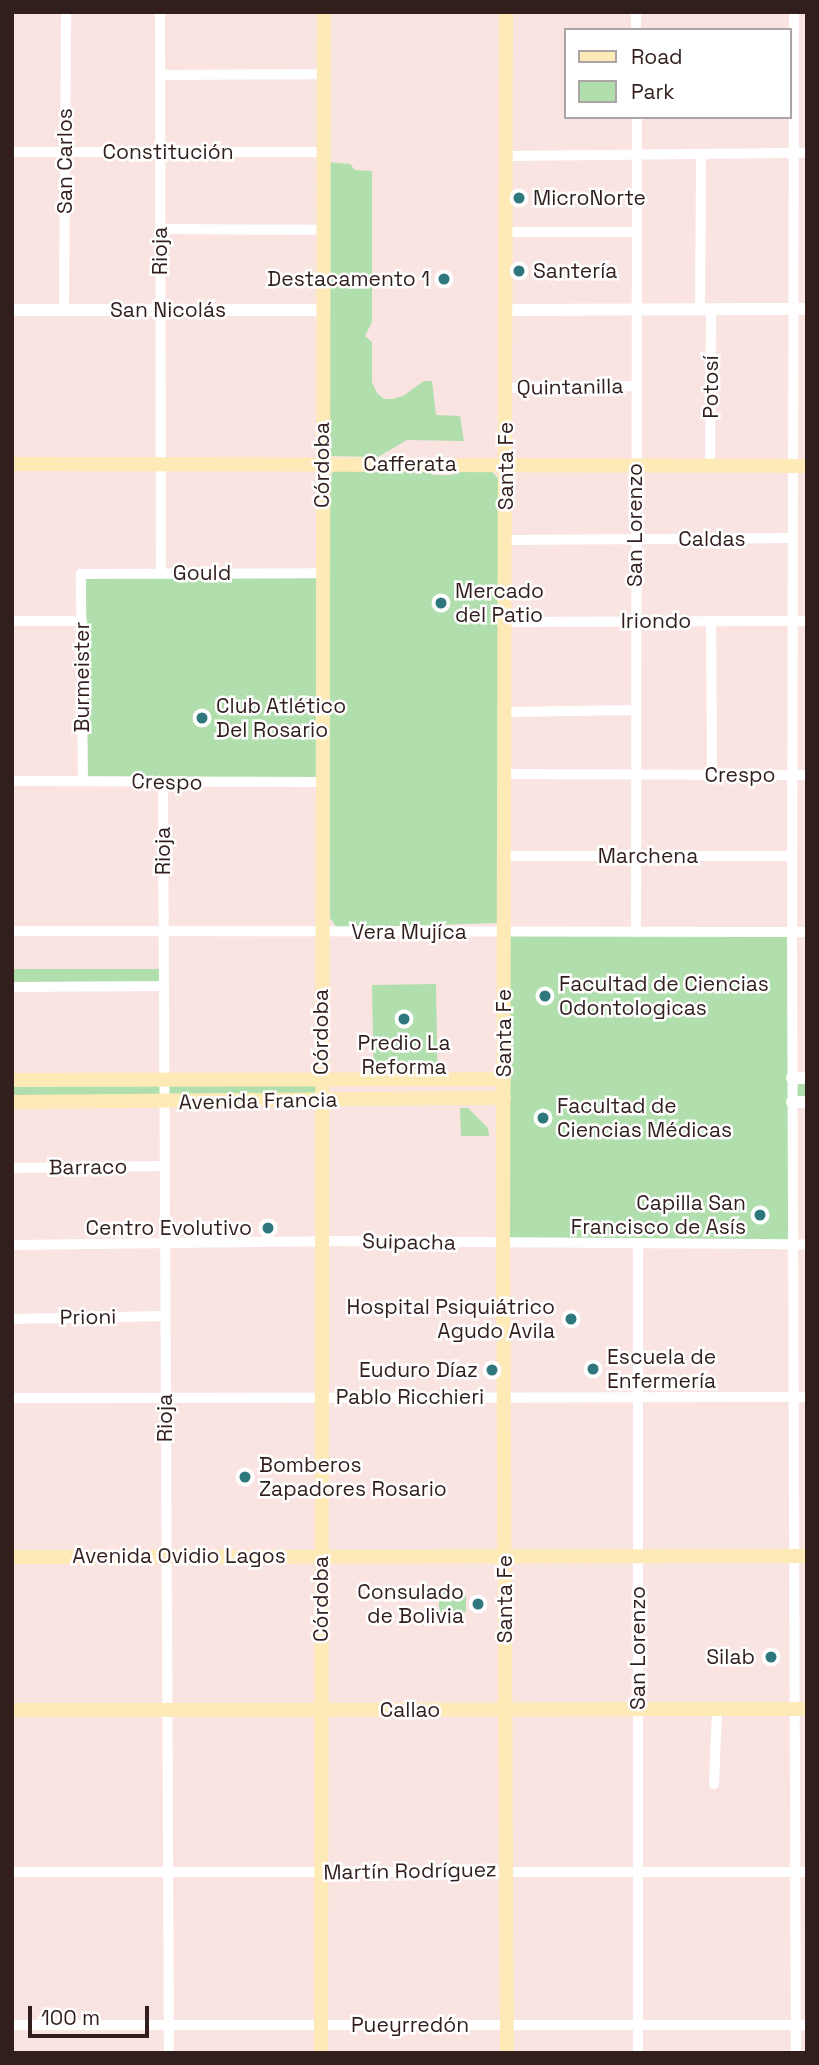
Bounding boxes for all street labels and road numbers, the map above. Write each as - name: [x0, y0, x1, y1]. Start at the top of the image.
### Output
- street label: San Carlos: [52, 108, 78, 214]
- street label: Constitución: [102, 139, 234, 165]
- street label: Rioja: [147, 227, 173, 275]
- street label: San Nicolás: [110, 297, 226, 323]
- street label: Potosí: [698, 355, 724, 419]
- street label: Quintanilla: [516, 373, 624, 401]
- street label: Córdoba: [309, 422, 335, 508]
- street label: Santa Fe: [493, 422, 519, 510]
- street label: Cafferata: [363, 451, 457, 477]
- street label: San Lorenzo: [622, 463, 648, 587]
- street label: Caldas: [678, 526, 746, 552]
- street label: Gould: [173, 560, 231, 586]
- street label: Iriondo: [621, 608, 691, 634]
- street label: Burmeister: [69, 622, 95, 732]
- street label: Crespo: [704, 762, 776, 788]
- street label: Crespo: [131, 769, 203, 795]
- street label: Rioja: [150, 827, 176, 875]
- street label: Marchena: [598, 843, 698, 869]
- street label: Vera Mujíca: [351, 919, 467, 945]
- street label: Córdoba: [308, 989, 334, 1075]
- street label: Santa Fe: [491, 989, 517, 1077]
- street label: Avenida Francia: [178, 1087, 338, 1115]
- street label: Barraco: [48, 1154, 128, 1180]
- street label: Suipacha: [362, 1229, 456, 1255]
- street label: Prioni: [59, 1304, 117, 1330]
- street label: Pablo Ricchieri: [336, 1384, 484, 1410]
- street label: Rioja: [152, 1394, 178, 1442]
- street label: Avenida Ovidio Lagos: [72, 1543, 286, 1569]
- street label: Santa Fe: [492, 1555, 518, 1643]
- street label: Córdoba: [308, 1556, 334, 1642]
- street label: San Lorenzo: [625, 1586, 651, 1710]
- street label: Callao: [380, 1697, 440, 1723]
- street label: Martín Rodríguez: [323, 1857, 497, 1885]
- street label: Pueyrredón: [351, 2012, 469, 2038]

